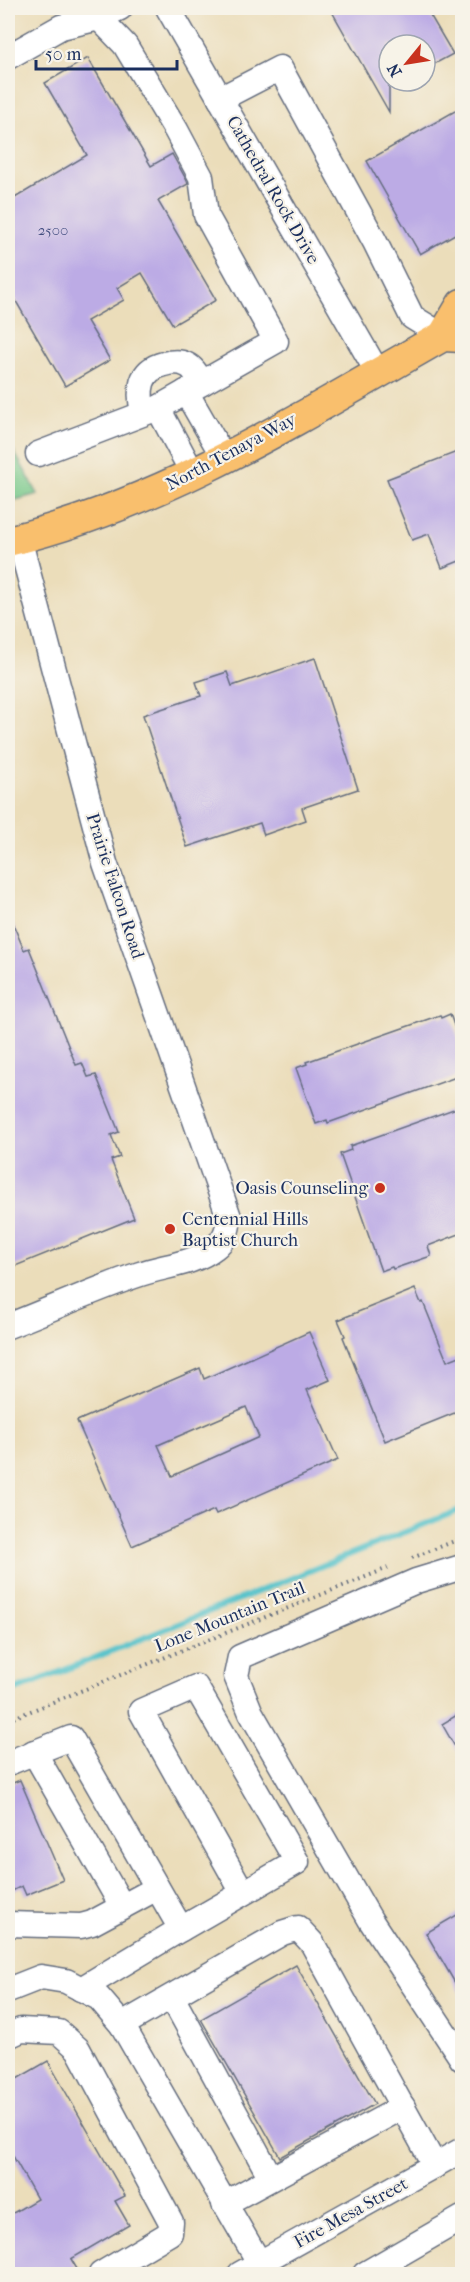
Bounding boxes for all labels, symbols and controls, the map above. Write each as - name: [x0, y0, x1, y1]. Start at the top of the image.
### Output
- scale bar: [36, 33, 177, 71]
- north arrow: [377, 33, 437, 93]
- text: 50 m: [45, 44, 82, 65]
- text: N: [383, 59, 406, 80]
- street label: Cathedral Rock Drive: [222, 112, 324, 268]
- house number: 2500: [38, 221, 68, 239]
- street label: North Tenaya Way: [162, 408, 301, 495]
- street label: Prairie Falcon Road: [82, 811, 149, 962]
- place label: Oasis Counseling: [235, 1178, 368, 1199]
- marker: Oasis Counseling: [373, 1181, 387, 1195]
- place label: Centennial Hills Baptist Church: [182, 1209, 309, 1251]
- marker: Centennial Hills Baptist Church: [163, 1222, 177, 1236]
- street label: Lone Mountain Trail: [152, 1577, 308, 1657]
- street label: Fire Mesa Street: [290, 2173, 412, 2253]

